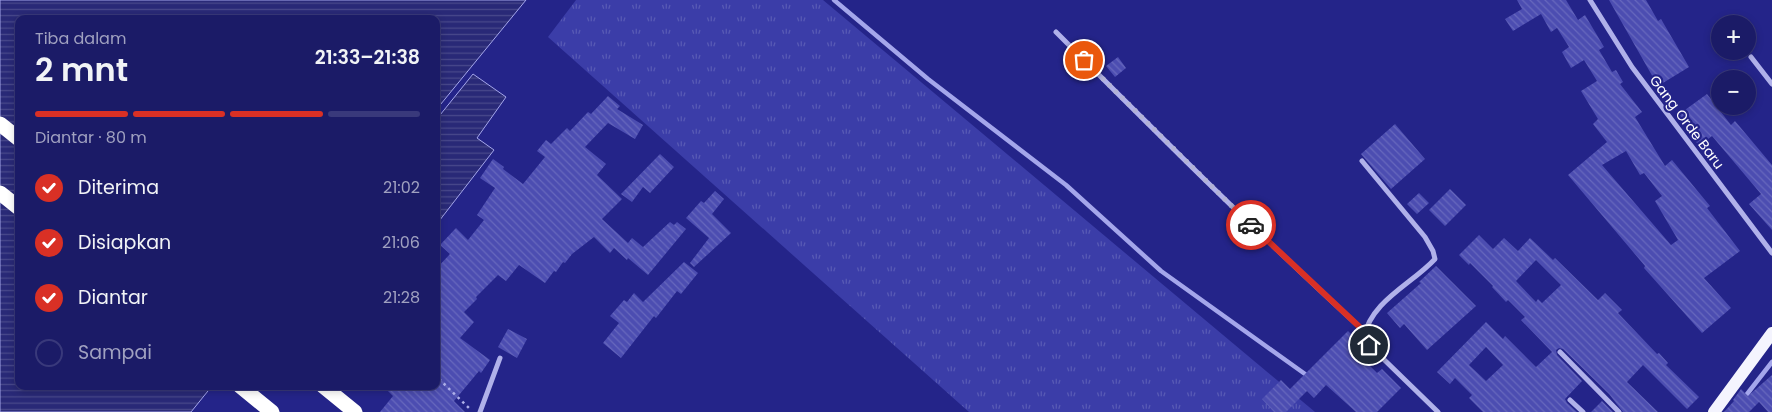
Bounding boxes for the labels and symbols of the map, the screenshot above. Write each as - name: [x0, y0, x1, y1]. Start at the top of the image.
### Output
- pin: [1063, 39, 1105, 81]
- street label: Gang Orde Baru: [1645, 71, 1729, 173]
- courier: [1226, 200, 1276, 250]
- pin: [1348, 324, 1390, 366]

